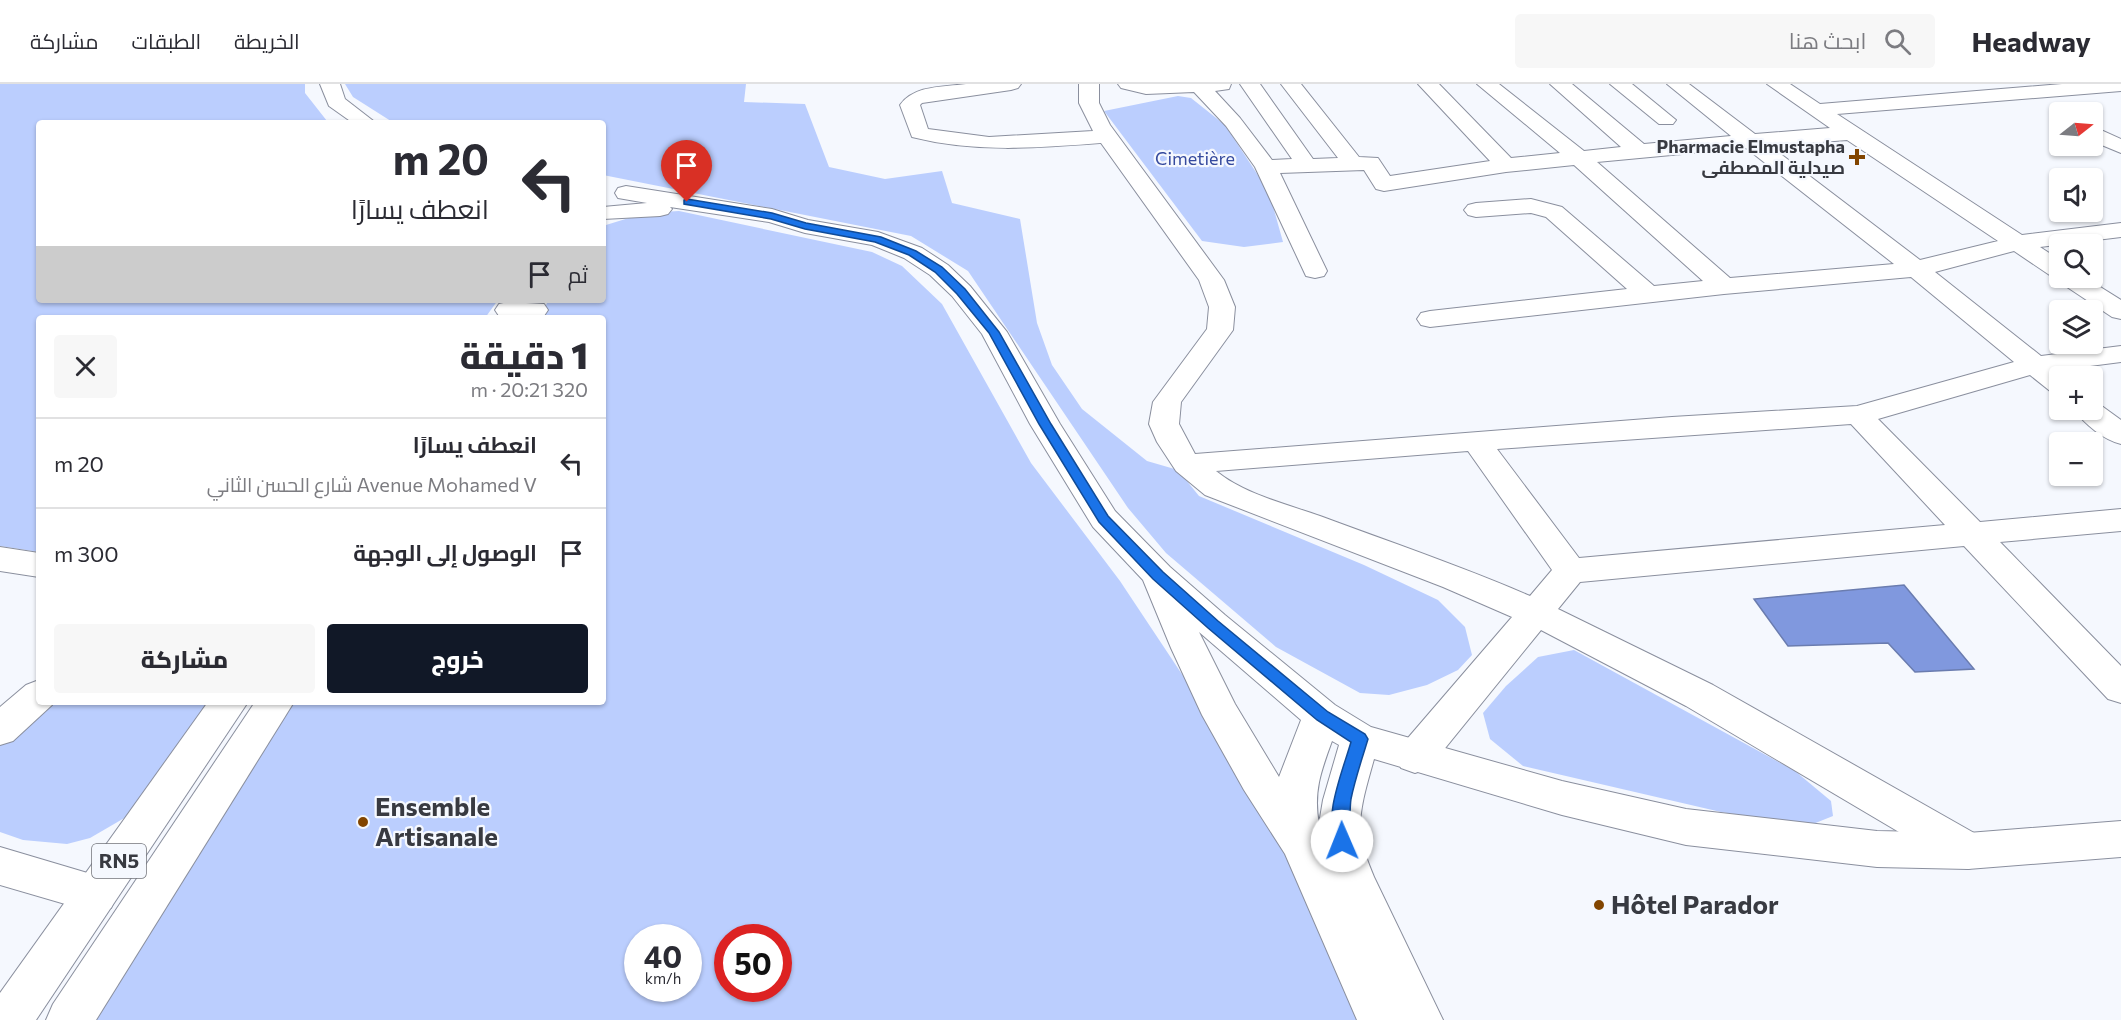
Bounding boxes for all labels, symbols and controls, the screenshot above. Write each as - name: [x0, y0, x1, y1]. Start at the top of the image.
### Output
- search box: [1515, 14, 1935, 68]
- text: Headway: [1971, 24, 2091, 58]
- icon: search: [1881, 25, 1914, 58]
- text: ابحث هنا: [1789, 27, 1866, 54]
- text: مشاركة: [30, 28, 99, 53]
- text: الطبقات: [132, 28, 201, 53]
- text: الخريطة: [234, 28, 300, 53]
- north arrow: [2049, 102, 2103, 156]
- map controls: [2049, 102, 2103, 486]
- text: 20 m: [393, 132, 489, 184]
- place label: Pharmacie Elmustapha صيدلية المصطفى: [1657, 135, 1845, 179]
- pin: [661, 140, 712, 202]
- icon: left: [510, 144, 588, 222]
- park label: Cimetière: [1155, 147, 1235, 169]
- icon: arrive: [670, 149, 703, 182]
- marker: Pharmacie Elmustapha صيدلية المصطفى: [1850, 150, 1864, 164]
- button: sound: [2049, 168, 2103, 222]
- text: انعطف يسارًا: [351, 192, 489, 225]
- button: search: [2049, 234, 2103, 288]
- icon: arrive: [523, 258, 556, 291]
- text: ثم: [568, 261, 588, 288]
- button: layers: [2049, 300, 2103, 354]
- text: 1 دقيقة: [460, 332, 588, 376]
- button: close: [54, 335, 117, 398]
- button: +: [2049, 366, 2103, 420]
- text: 320 m · 20:21: [470, 377, 588, 401]
- text: انعطف يسارًا: [413, 431, 537, 458]
- button: −: [2049, 432, 2103, 486]
- icon: left: [555, 447, 588, 480]
- text: 20 m: [54, 450, 104, 477]
- text: Avenue Mohamed V شارع الحسن الثاني: [207, 472, 537, 496]
- icon: arrive: [555, 537, 588, 570]
- text: الوصول إلى الوجهة: [353, 539, 537, 566]
- text: 300 m: [54, 540, 119, 567]
- button: مشاركة: [54, 624, 315, 693]
- button: خروج: [327, 624, 588, 693]
- place label: Ensemble Artisanale: [375, 790, 498, 851]
- position arrow: [1310, 809, 1374, 873]
- marker: Ensemble Artisanale: [356, 815, 370, 829]
- road number: RN5: [92, 844, 146, 878]
- place label: Hôtel Parador: [1611, 888, 1779, 919]
- marker: Hôtel Parador: [1592, 898, 1606, 912]
- speed limit sign: 50: [714, 924, 792, 1002]
- text: 40: [644, 937, 682, 974]
- text: km/h: [645, 969, 681, 987]

